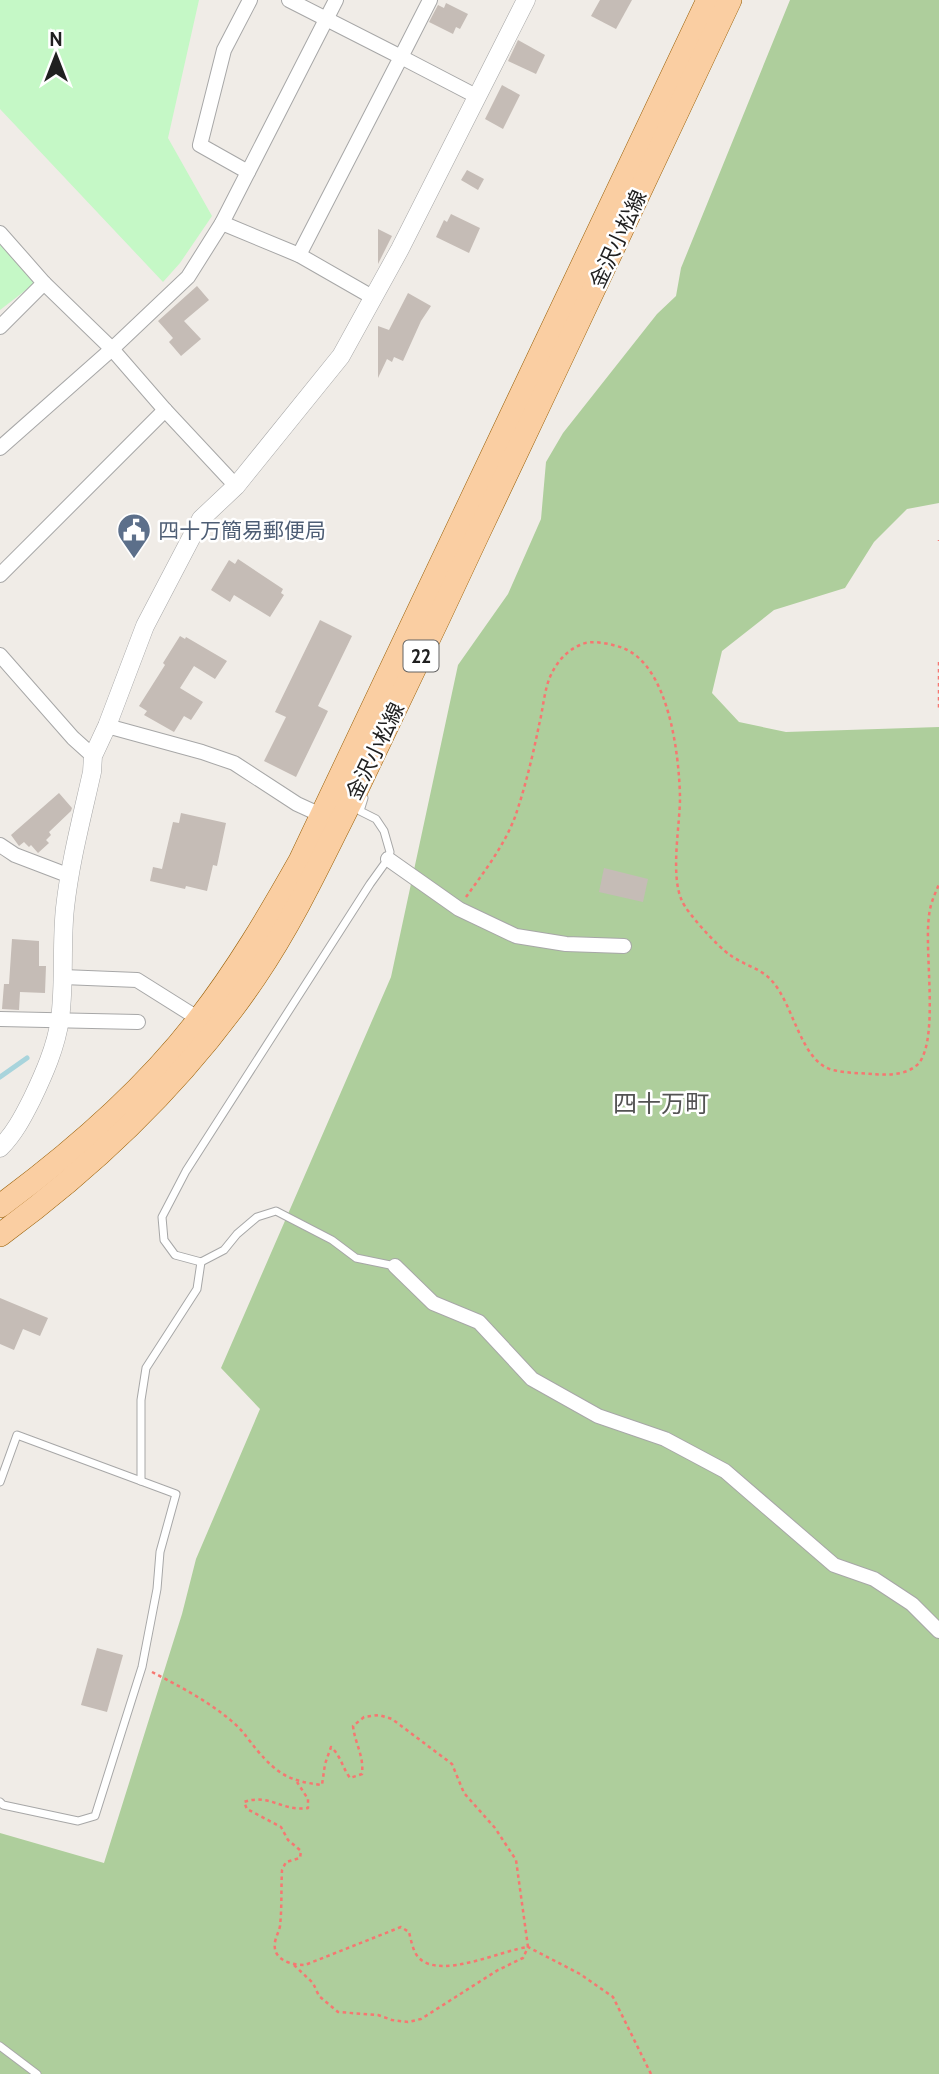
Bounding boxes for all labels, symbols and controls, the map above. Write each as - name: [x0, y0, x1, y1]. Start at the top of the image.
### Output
- north arrow: [21, 21, 91, 91]
- text: N: [49, 28, 63, 51]
- street label: 金沢小松線: [584, 186, 652, 292]
- public building icon: 四十万簡易郵便局: [115, 511, 153, 560]
- place label: 四十万簡易郵便局: [158, 518, 326, 543]
- road number: 22: [404, 640, 438, 671]
- street label: 金沢小松線: [341, 698, 409, 804]
- district label: 四十万町: [613, 1089, 709, 1118]

